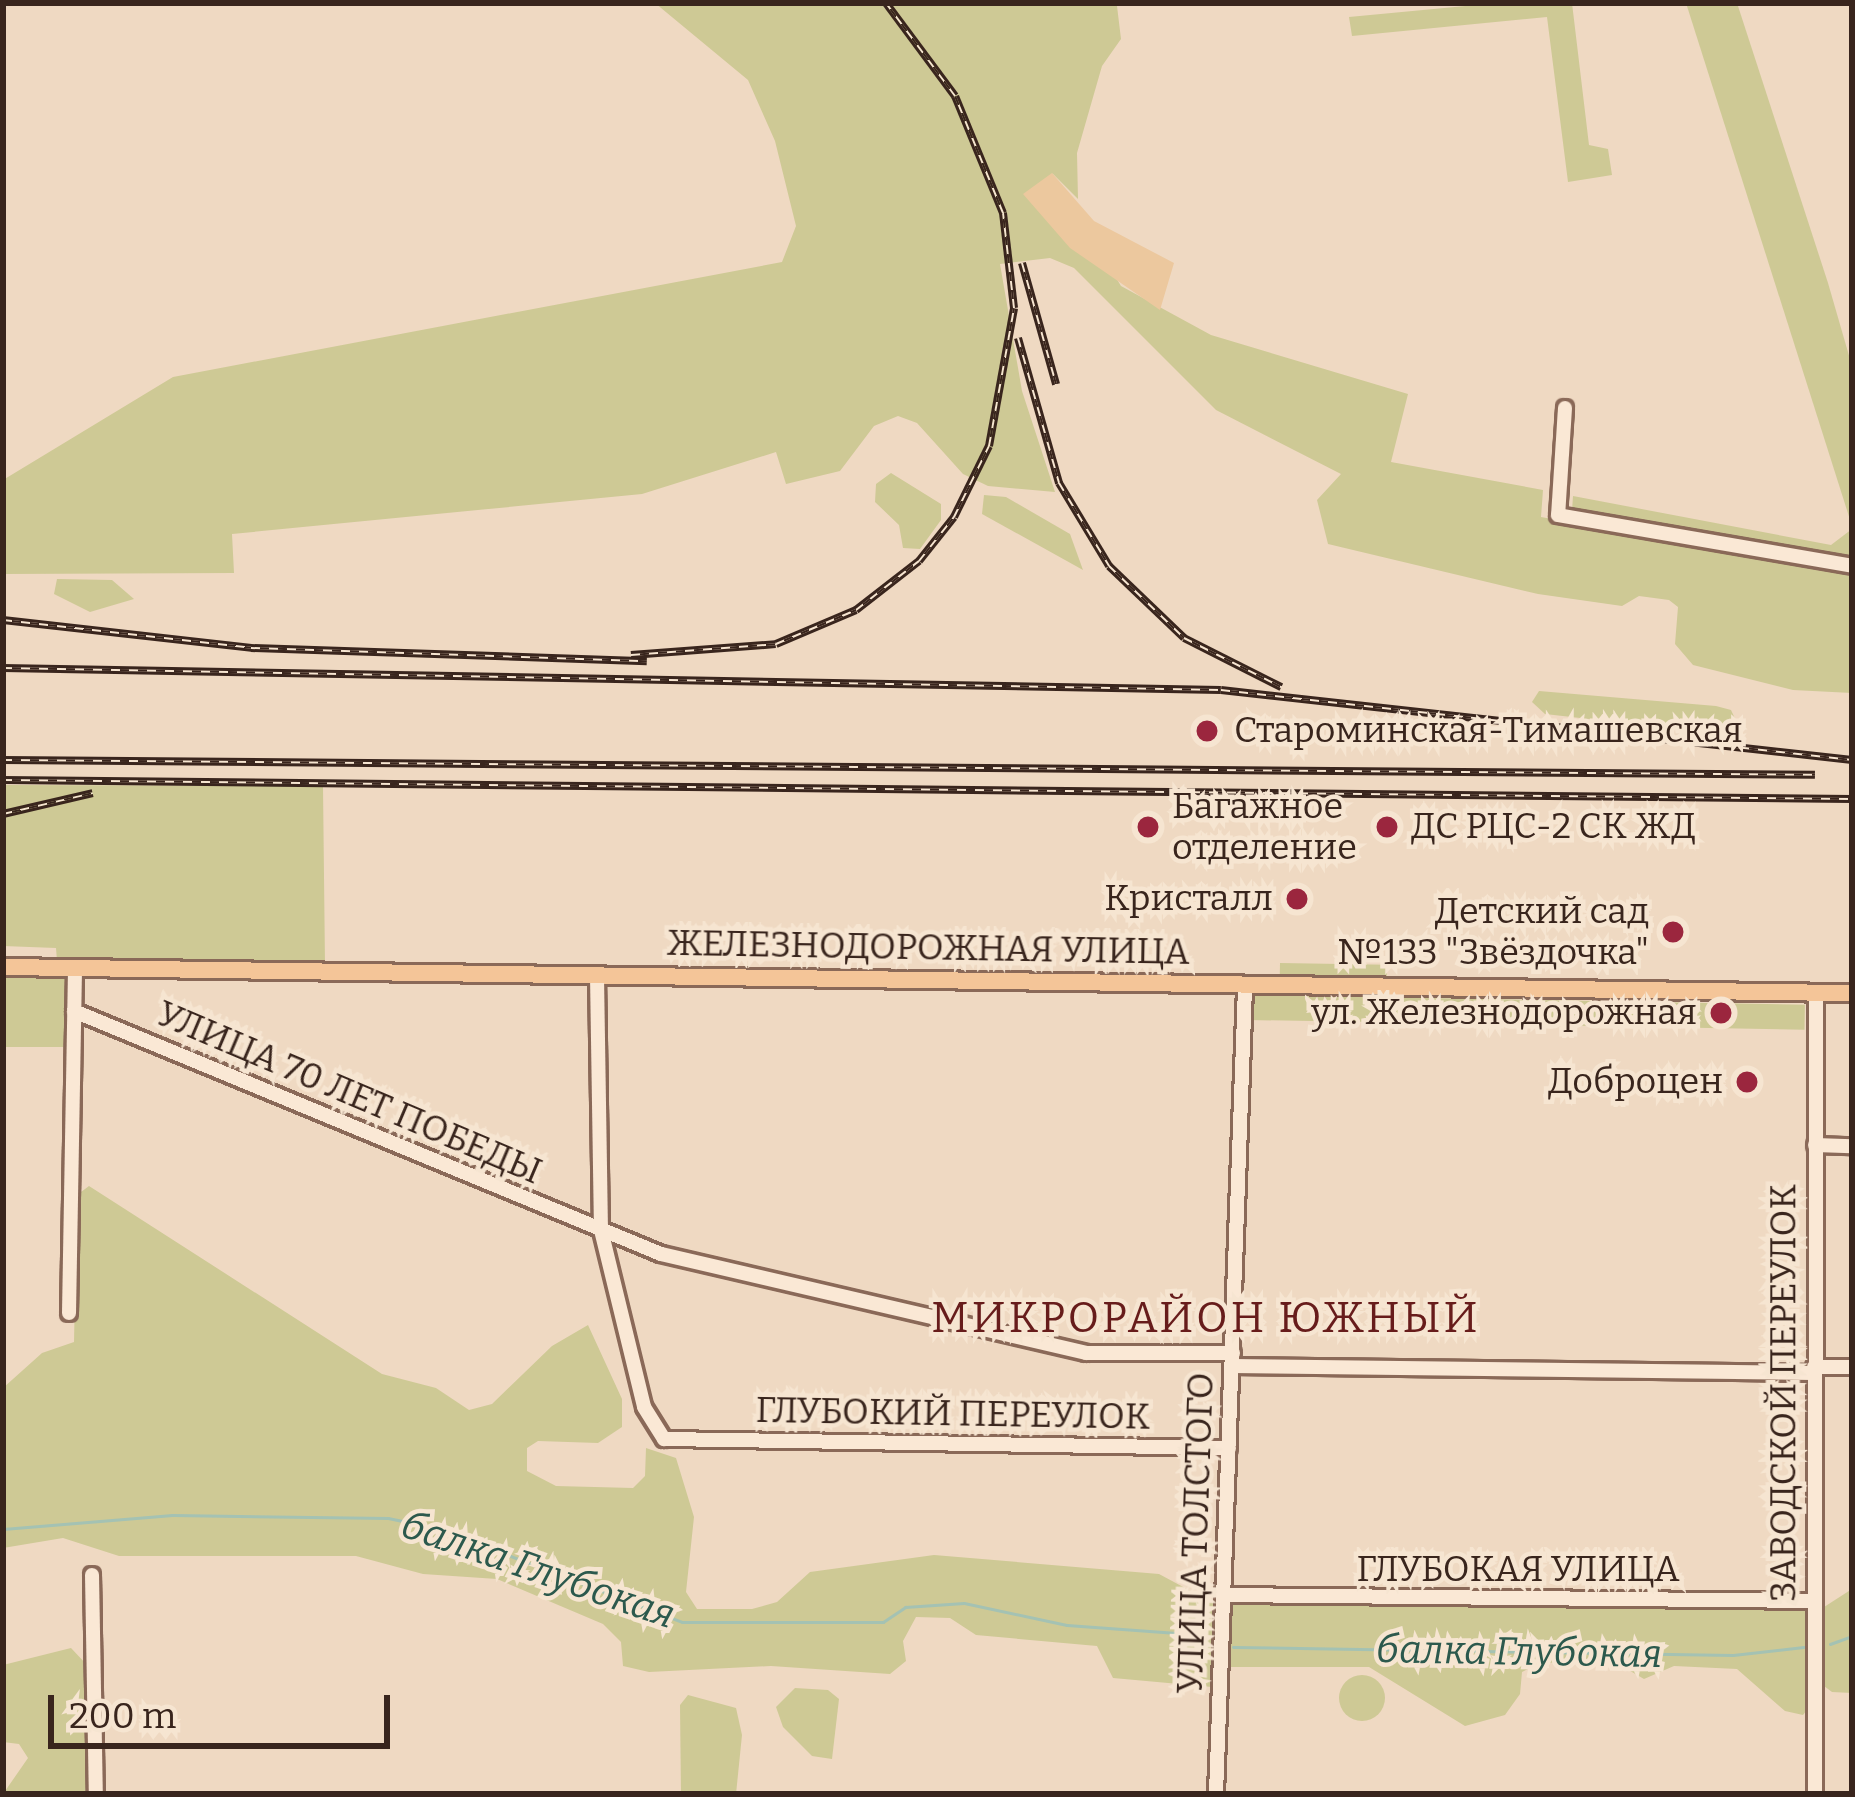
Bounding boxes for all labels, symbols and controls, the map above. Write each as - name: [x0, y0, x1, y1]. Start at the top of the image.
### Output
- place label: Староминская-Тимашевская: [1234, 709, 1743, 753]
- marker: Староминская-Тимашевская: [1191, 715, 1223, 747]
- place label: Багажное отделение: [1172, 784, 1357, 869]
- place label: ДС РЦС-2 СК ЖД: [1411, 805, 1696, 849]
- marker: Багажное отделение: [1135, 814, 1161, 840]
- marker: ДС РЦС-2 СК ЖД: [1374, 814, 1400, 840]
- place label: Кристалл: [1104, 877, 1273, 921]
- marker: Кристалл: [1284, 886, 1310, 912]
- place label: Детский сад №133 "Звёздочка": [1337, 889, 1649, 974]
- marker: Детский сад №133 "Звёздочка": [1660, 919, 1686, 945]
- street label: ЖЕЛЕЗНОДОРОЖНАЯ УЛИЦА: [666, 922, 1190, 974]
- place label: ул. Железнодорожная: [1311, 991, 1697, 1035]
- street label: УЛИЦА 70 ЛЕТ ПОБЕДЫ: [150, 992, 548, 1194]
- marker: ул. Железнодорожная: [1708, 1000, 1734, 1026]
- place label: Доброцен: [1548, 1060, 1723, 1104]
- marker: Доброцен: [1734, 1069, 1760, 1095]
- street label: ЗАВОДСКОЙ ПЕРЕУЛОК: [1762, 1184, 1806, 1602]
- district label: МИКРОРАЙОН ЮЖНЫЙ: [931, 1293, 1481, 1343]
- street label: УЛИЦА ТОЛСТОГО: [1169, 1372, 1223, 1694]
- street label: ГЛУБОКИЙ ПЕРЕУЛОК: [755, 1389, 1151, 1439]
- water label: балка Глубокая: [395, 1501, 681, 1639]
- street label: ГЛУБОКАЯ УЛИЦА: [1356, 1548, 1680, 1592]
- water label: балка Глубокая: [1375, 1626, 1663, 1678]
- scale bar: [54, 1671, 396, 1745]
- text: 200 m: [69, 1694, 176, 1738]

